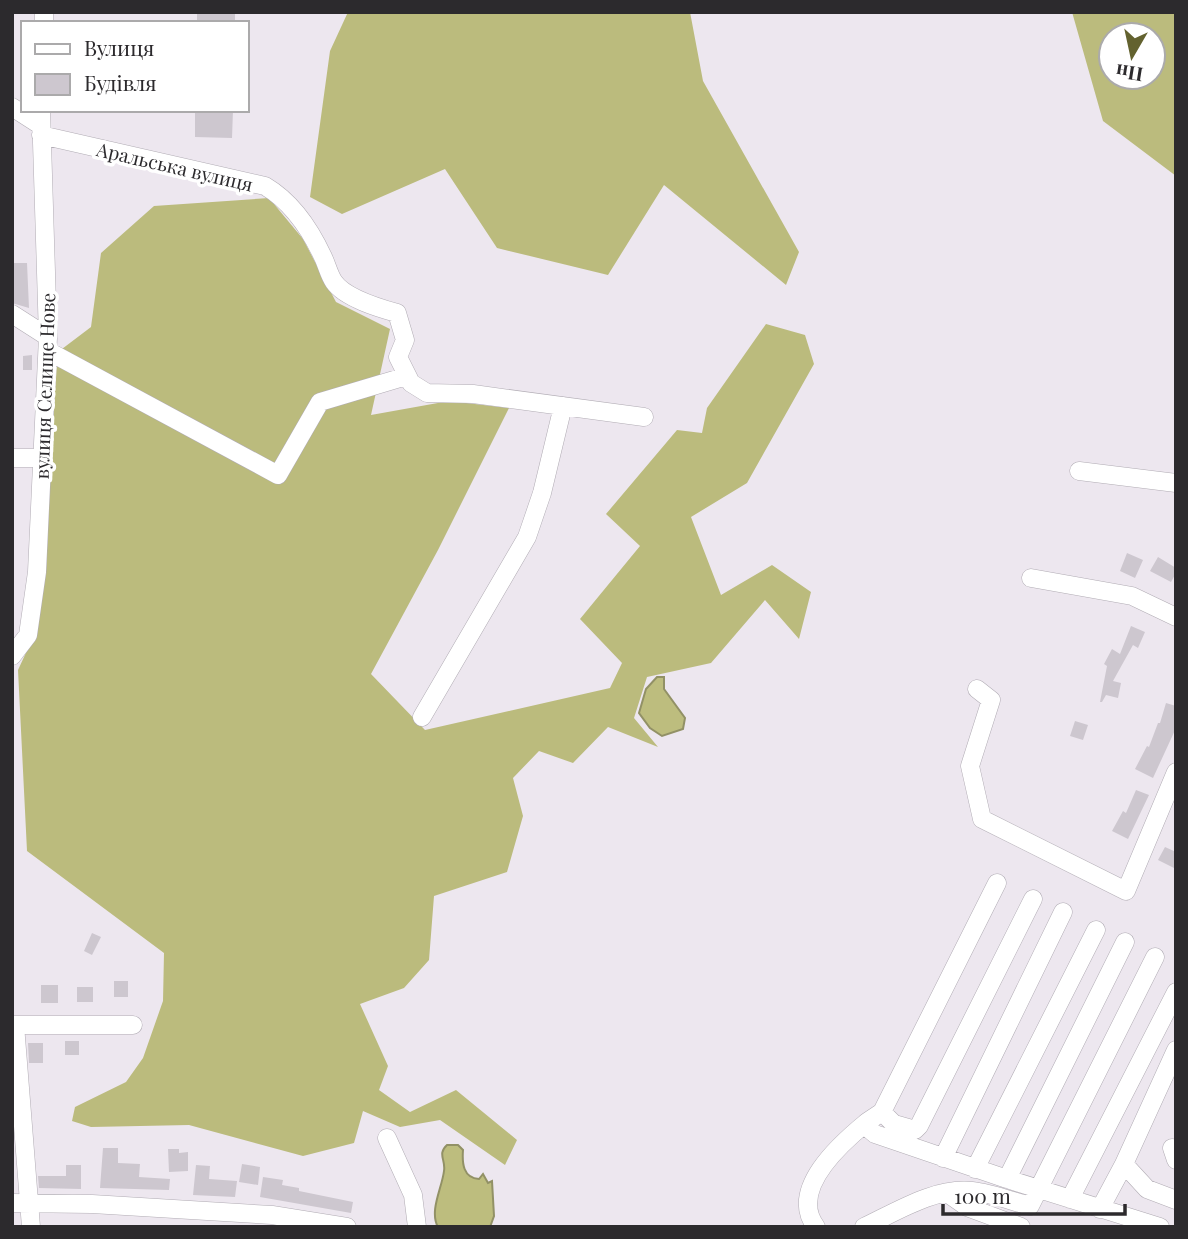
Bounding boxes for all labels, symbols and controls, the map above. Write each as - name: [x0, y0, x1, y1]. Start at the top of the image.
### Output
- legend: [21, 21, 248, 112]
- north arrow: [1097, 21, 1167, 91]
- text: Вулиця: [84, 33, 154, 61]
- text: Пн: [1114, 59, 1145, 89]
- text: Будівля: [84, 68, 157, 96]
- street label: Аральська вулиця: [93, 135, 256, 197]
- street label: вулиця Селище Нове: [28, 292, 60, 480]
- scale bar: [943, 1172, 1125, 1216]
- text: 100 m: [954, 1181, 1011, 1209]

